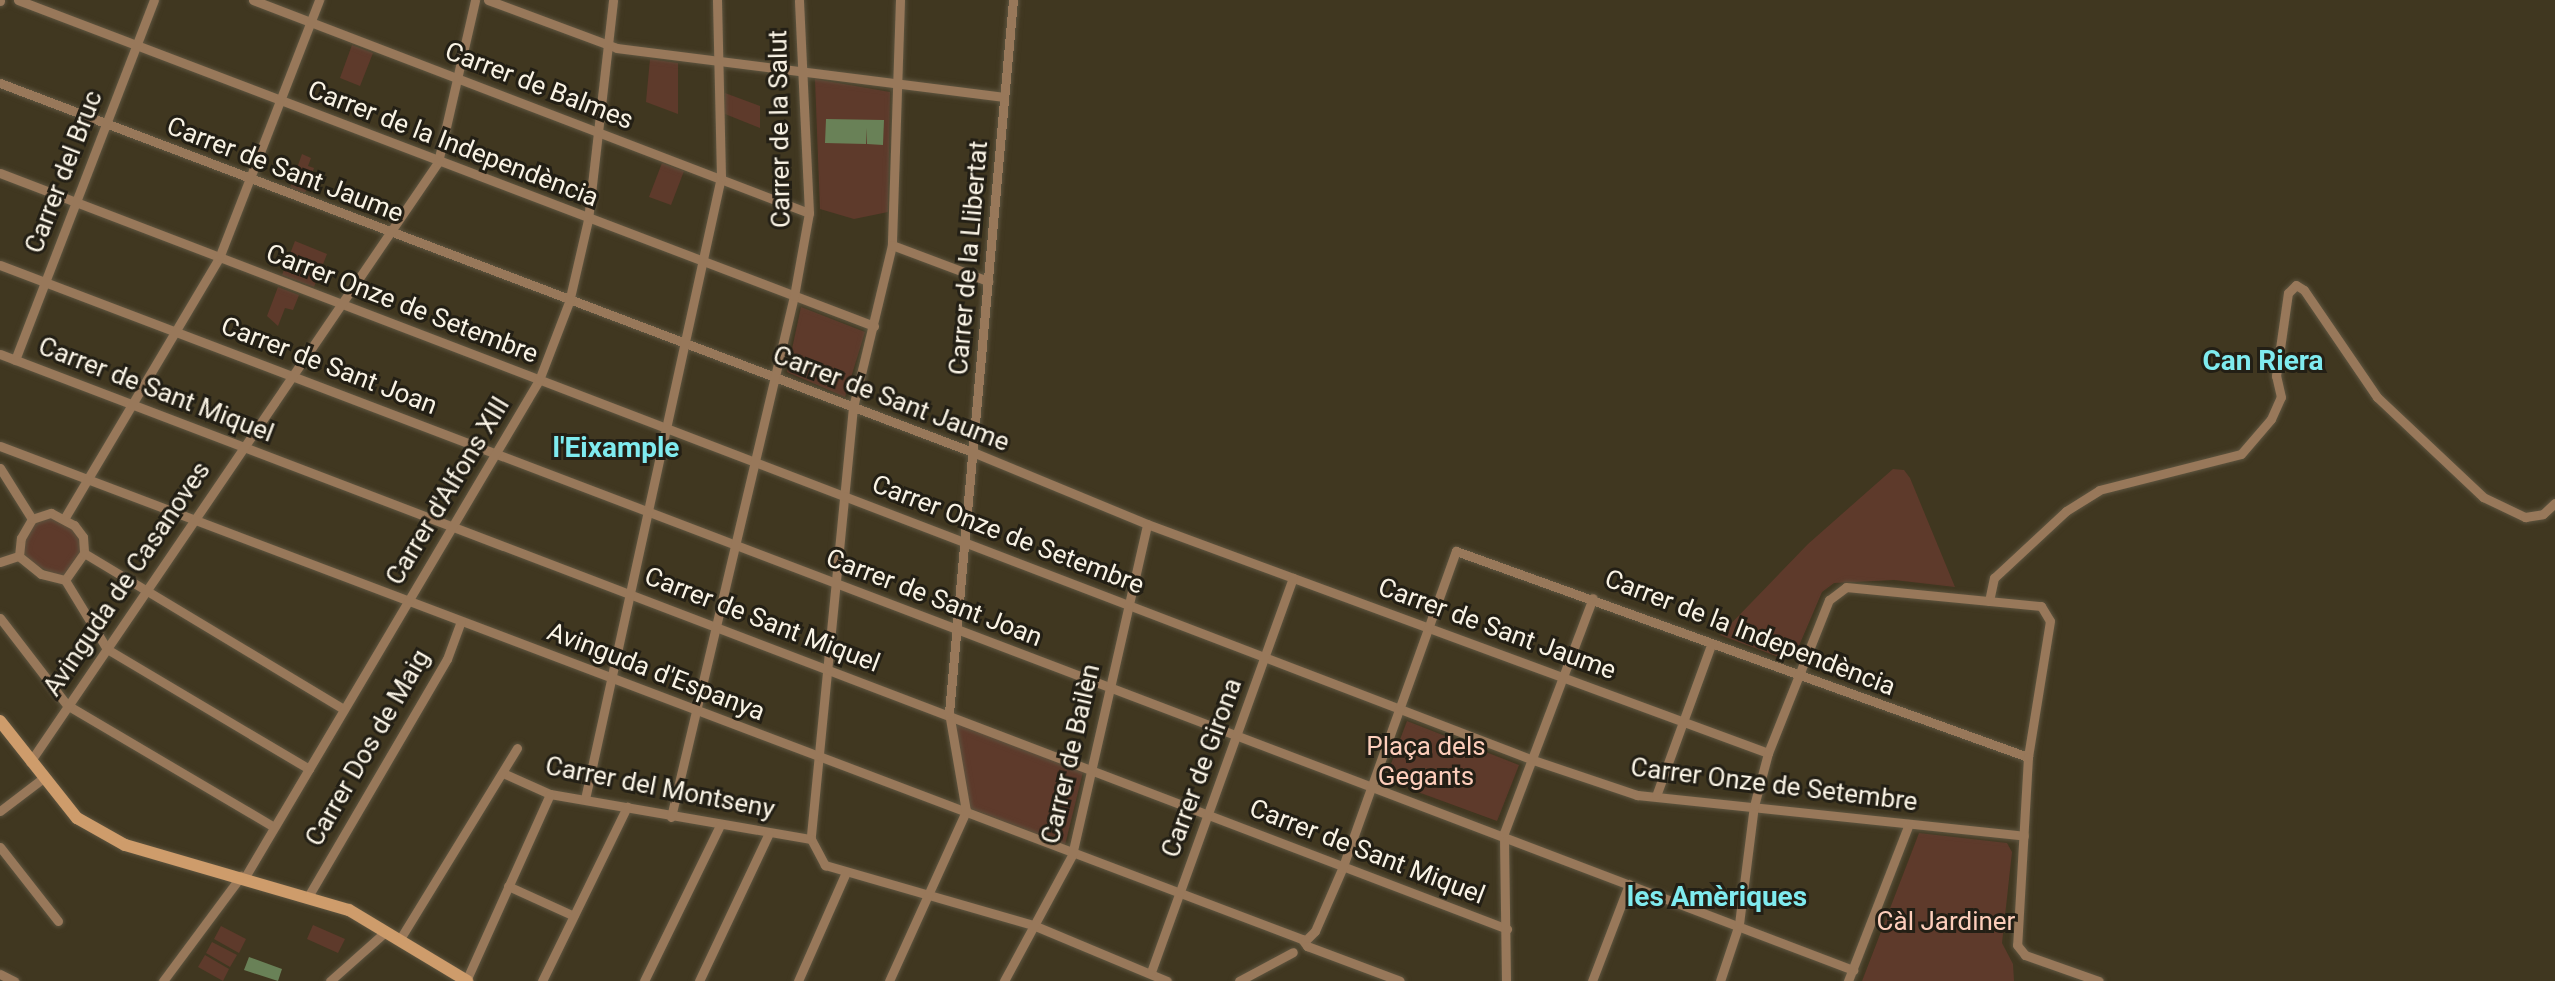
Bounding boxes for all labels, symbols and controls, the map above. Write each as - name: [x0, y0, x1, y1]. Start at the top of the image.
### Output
- street label: Carrer de la Salut: [763, 30, 797, 228]
- street label: Carrer de Balmes: [440, 36, 638, 136]
- street label: Carrer de la Independència: [303, 74, 603, 214]
- street label: Carrer del Bruc: [19, 86, 109, 258]
- street label: Carrer de Sant Jaume: [162, 111, 408, 229]
- street label: Carrer de la Llibertat: [943, 140, 995, 376]
- street label: Carrer Onze de Setembre: [262, 238, 542, 370]
- street label: Carrer de Sant Joan: [217, 310, 441, 422]
- street label: Carrer de Sant Miquel: [34, 331, 278, 449]
- street label: Carrer de Sant Jaume: [768, 340, 1014, 458]
- district label: Can Riera: [2202, 344, 2324, 378]
- street label: Carrer d'Alfons XIII: [380, 391, 516, 591]
- district label: l'Eixample: [553, 431, 679, 465]
- street label: Avinguda de Casanoves: [37, 456, 217, 702]
- street label: Carrer Onze de Setembre: [868, 469, 1148, 601]
- street label: Carrer de Sant Joan: [822, 542, 1046, 654]
- street label: Carrer de Sant Miquel: [640, 561, 884, 679]
- street label: Carrer de la Independència: [1600, 563, 1900, 703]
- street label: Carrer de Sant Jaume: [1374, 571, 1620, 687]
- street label: Avinguda d'Espanya: [543, 616, 769, 728]
- street label: Carrer Dos de Maig: [299, 644, 437, 852]
- street label: Carrer de Bailèn: [1035, 661, 1107, 847]
- street label: Carrer de Girona: [1155, 674, 1249, 862]
- park label: Plaça dels Gegants: [1366, 731, 1486, 792]
- street label: Carrer del Montseny: [543, 750, 777, 826]
- street label: Carrer Onze de Setembre: [1629, 752, 1919, 818]
- street label: Carrer de Sant Miquel: [1245, 793, 1489, 911]
- district label: les Amèriques: [1627, 880, 1807, 914]
- park label: Càl Jardiner: [1877, 906, 2015, 938]

